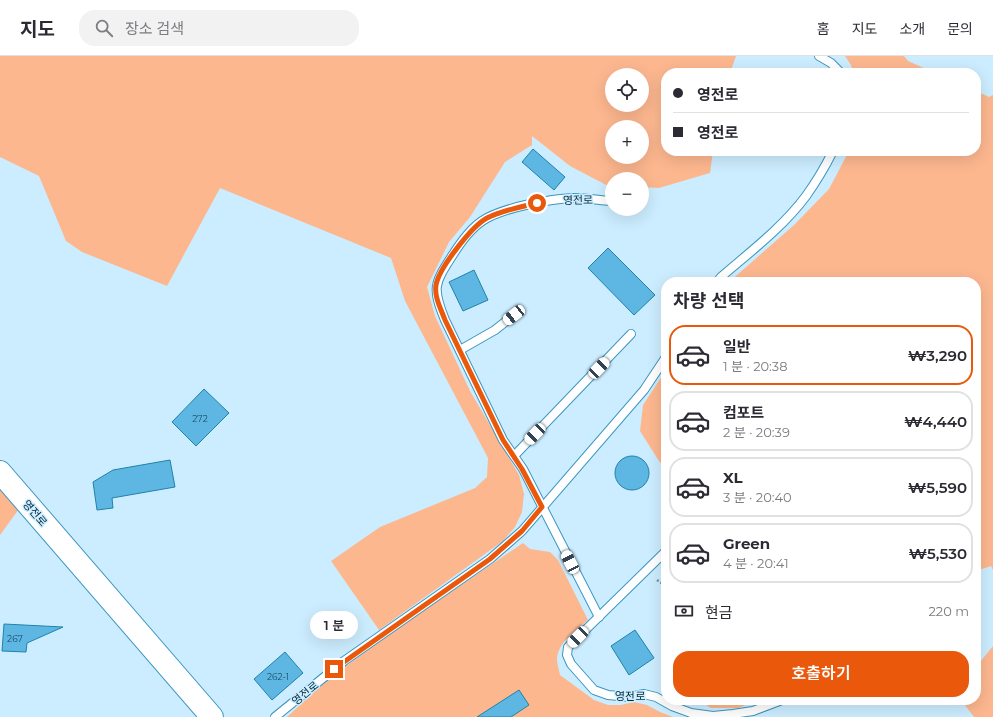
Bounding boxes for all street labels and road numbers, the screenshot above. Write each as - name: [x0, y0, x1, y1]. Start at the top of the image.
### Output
- street label: 영전로: [563, 193, 593, 207]
- street label: 영전로: [20, 497, 50, 529]
- street label: 영전로: [289, 678, 321, 708]
- street label: 영전로: [615, 689, 645, 703]

